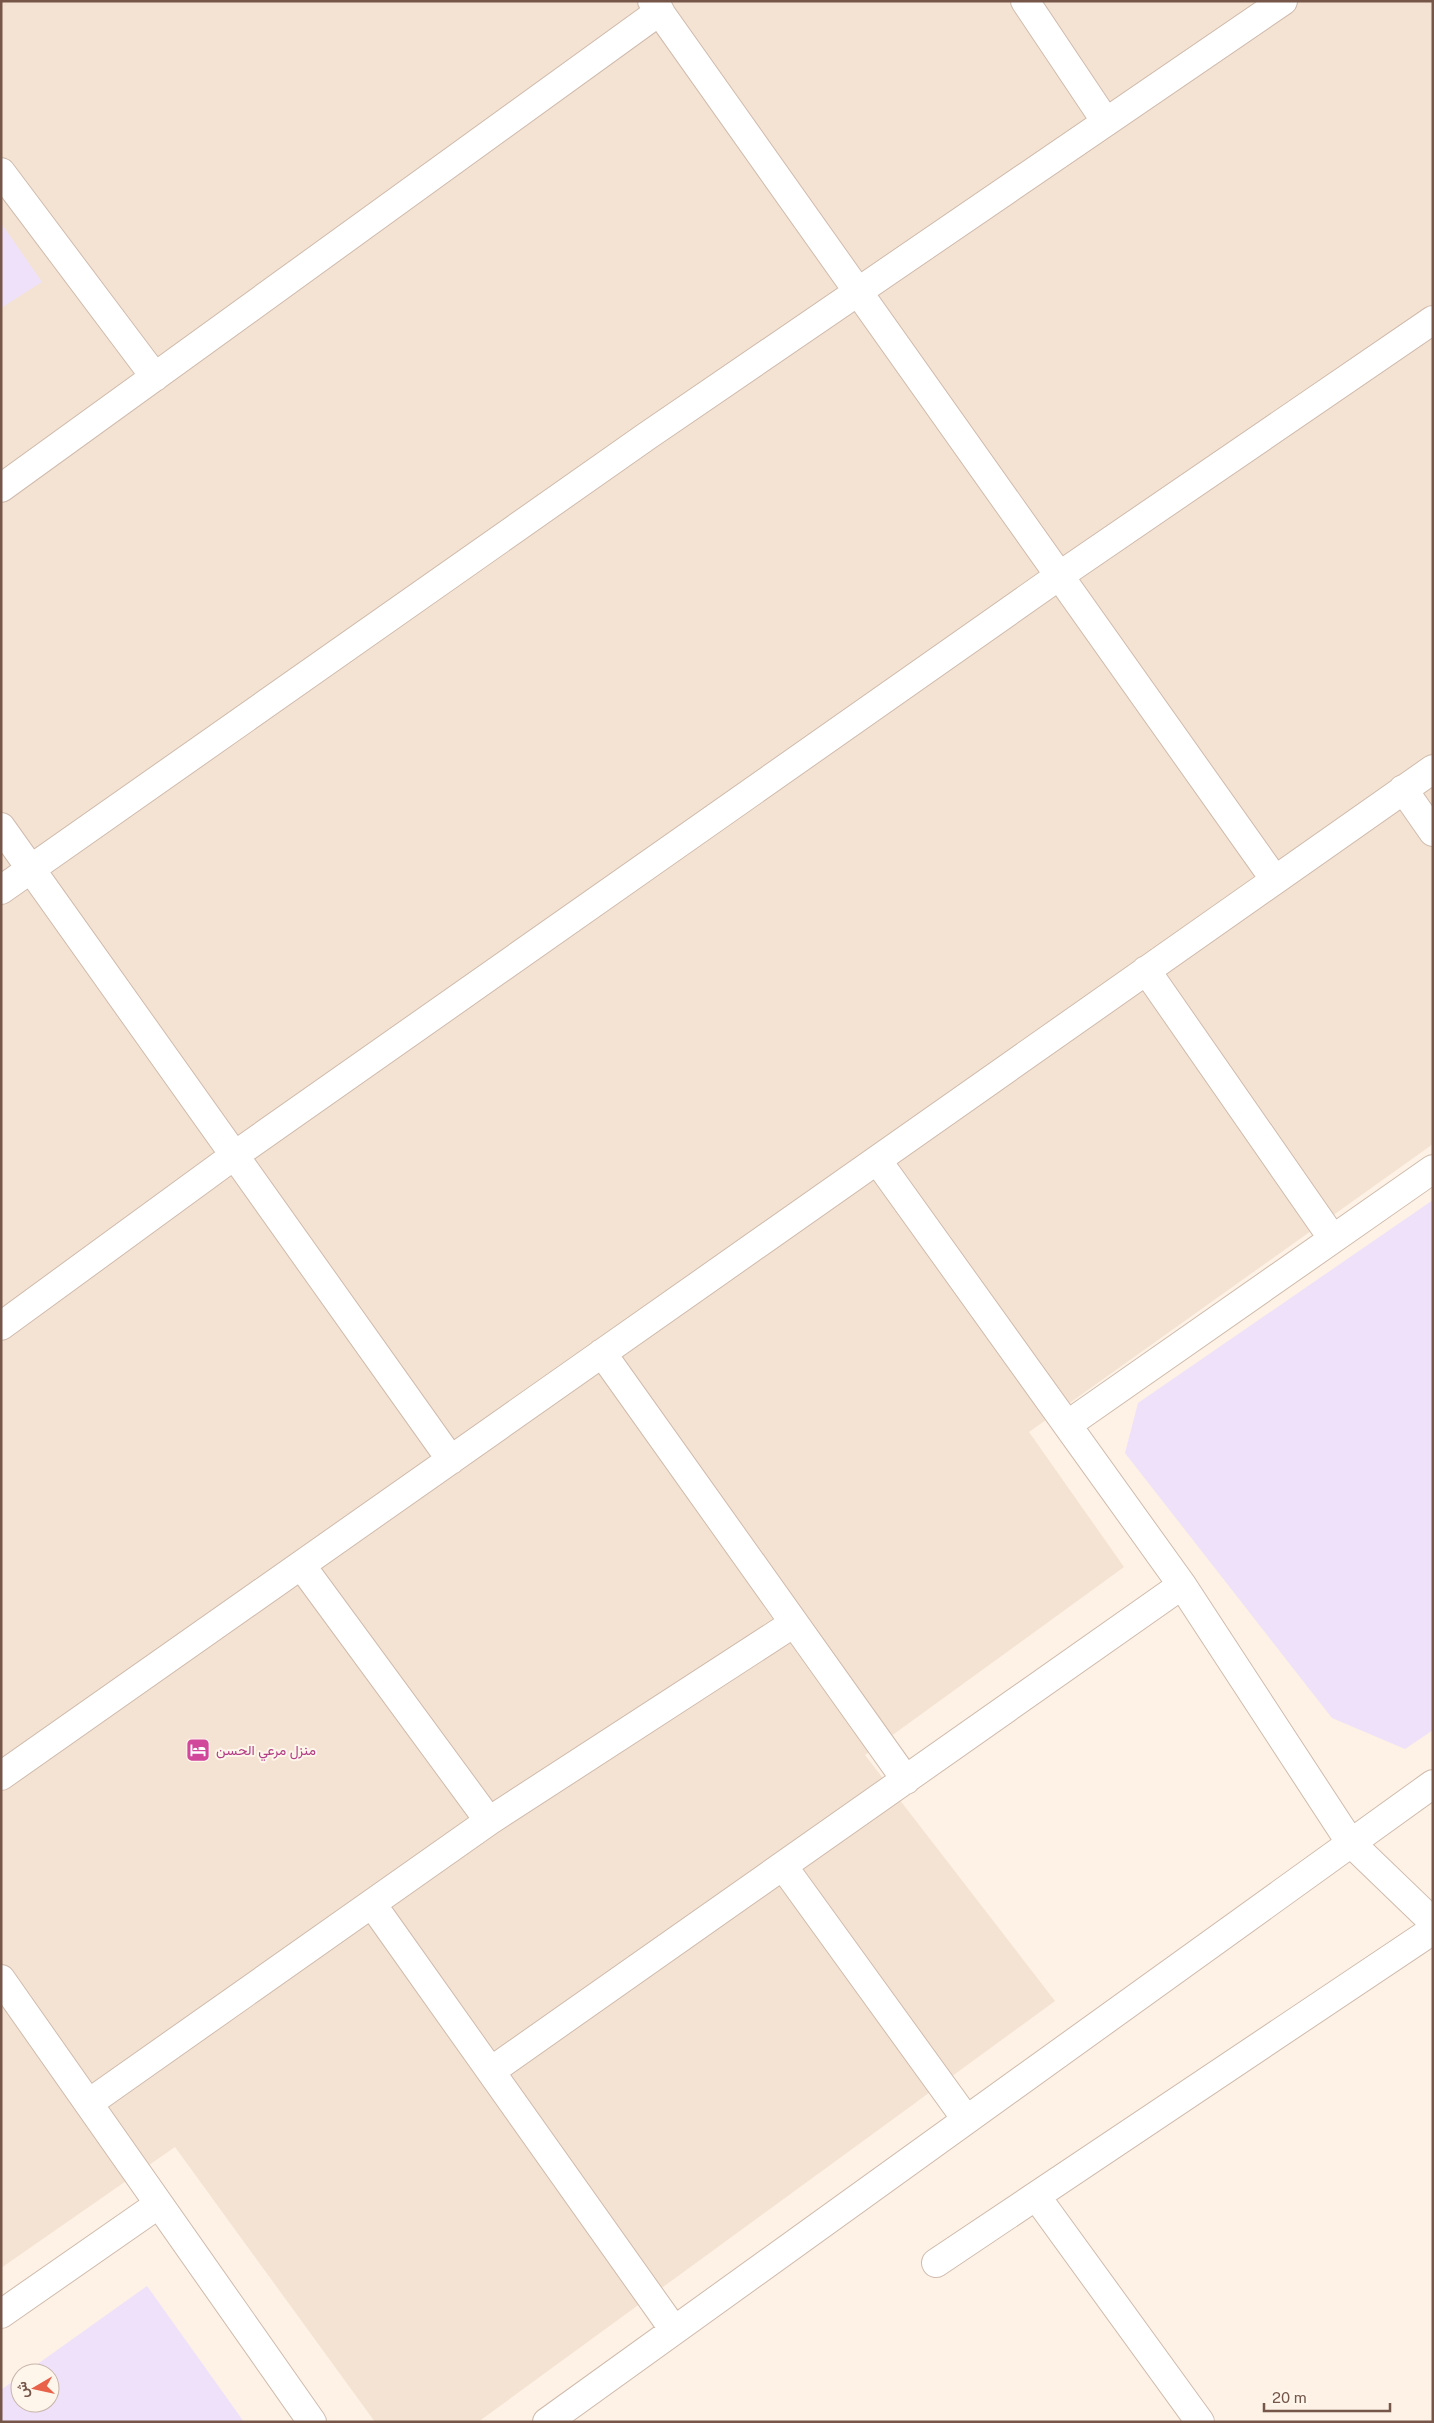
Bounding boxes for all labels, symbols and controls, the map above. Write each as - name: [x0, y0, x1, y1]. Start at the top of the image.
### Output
- hotel icon: منزل مرعي الحسن: [185, 1737, 211, 1763]
- place label: منزل مرعي الحسن: [216, 1742, 316, 1762]
- north arrow: [10, 2363, 60, 2413]
- text: ش: [13, 2380, 32, 2400]
- scale bar: [1264, 2380, 1390, 2412]
- text: 20 m: [1272, 2389, 1307, 2406]

